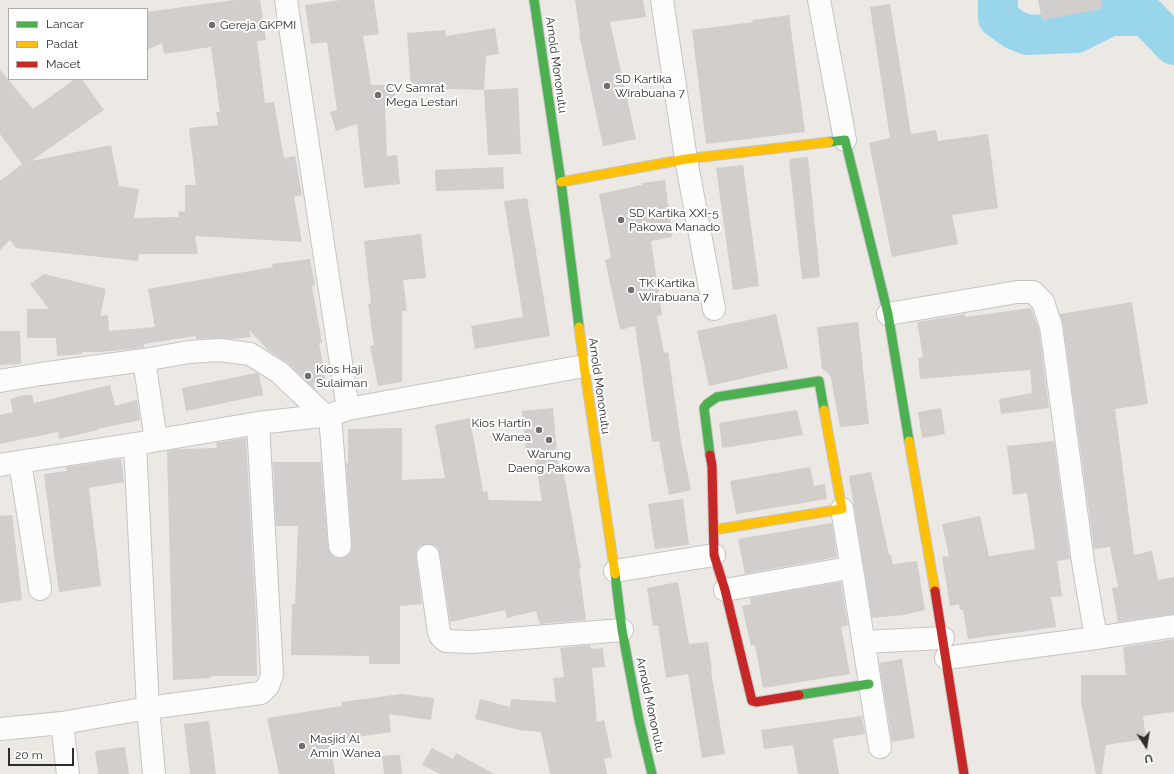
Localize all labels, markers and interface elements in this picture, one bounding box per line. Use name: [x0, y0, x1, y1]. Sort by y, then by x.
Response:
legend: [8, 8, 148, 80]
street label: Arnold Mononutu: [542, 16, 570, 114]
text: Lancar: [46, 17, 84, 31]
place label: Gereja GKPMI: [220, 18, 296, 32]
marker: Gereja GKPMI: [207, 20, 217, 30]
text: Padat: [46, 37, 78, 51]
text: Macet: [46, 57, 81, 71]
place label: SD Kartika Wirabuana 7: [615, 72, 685, 100]
place label: CV Samrat Mega Lestari: [386, 81, 458, 109]
marker: SD Kartika Wirabuana 7: [602, 81, 612, 91]
marker: CV Samrat Mega Lestari: [373, 90, 383, 100]
place label: SD Kartika XXI-5 Pakowa Manado: [629, 206, 720, 234]
marker: SD Kartika XXI-5 Pakowa Manado: [616, 215, 626, 225]
place label: TK Kartika Wirabuana 7: [639, 276, 709, 304]
marker: TK Kartika Wirabuana 7: [626, 285, 636, 295]
street label: Arnold Mononutu: [585, 337, 613, 435]
place label: Kios Haji Sulaiman: [316, 362, 367, 390]
marker: Kios Haji Sulaiman: [303, 371, 313, 381]
place label: Kios Hartin Wanea: [471, 416, 531, 444]
marker: Kios Hartin Wanea: [534, 425, 544, 435]
marker: Warung Daeng Pakowa: [544, 435, 554, 445]
place label: Warung Daeng Pakowa: [508, 447, 590, 475]
street label: Arnold Mononutu: [633, 656, 667, 754]
north arrow: [1126, 726, 1166, 766]
place label: Masjid Al Amin Wanea: [310, 732, 381, 760]
scale bar: [10, 740, 76, 766]
marker: Masjid Al Amin Wanea: [297, 741, 307, 751]
text: 20 m: [15, 748, 43, 762]
text: U: [1143, 751, 1154, 765]

